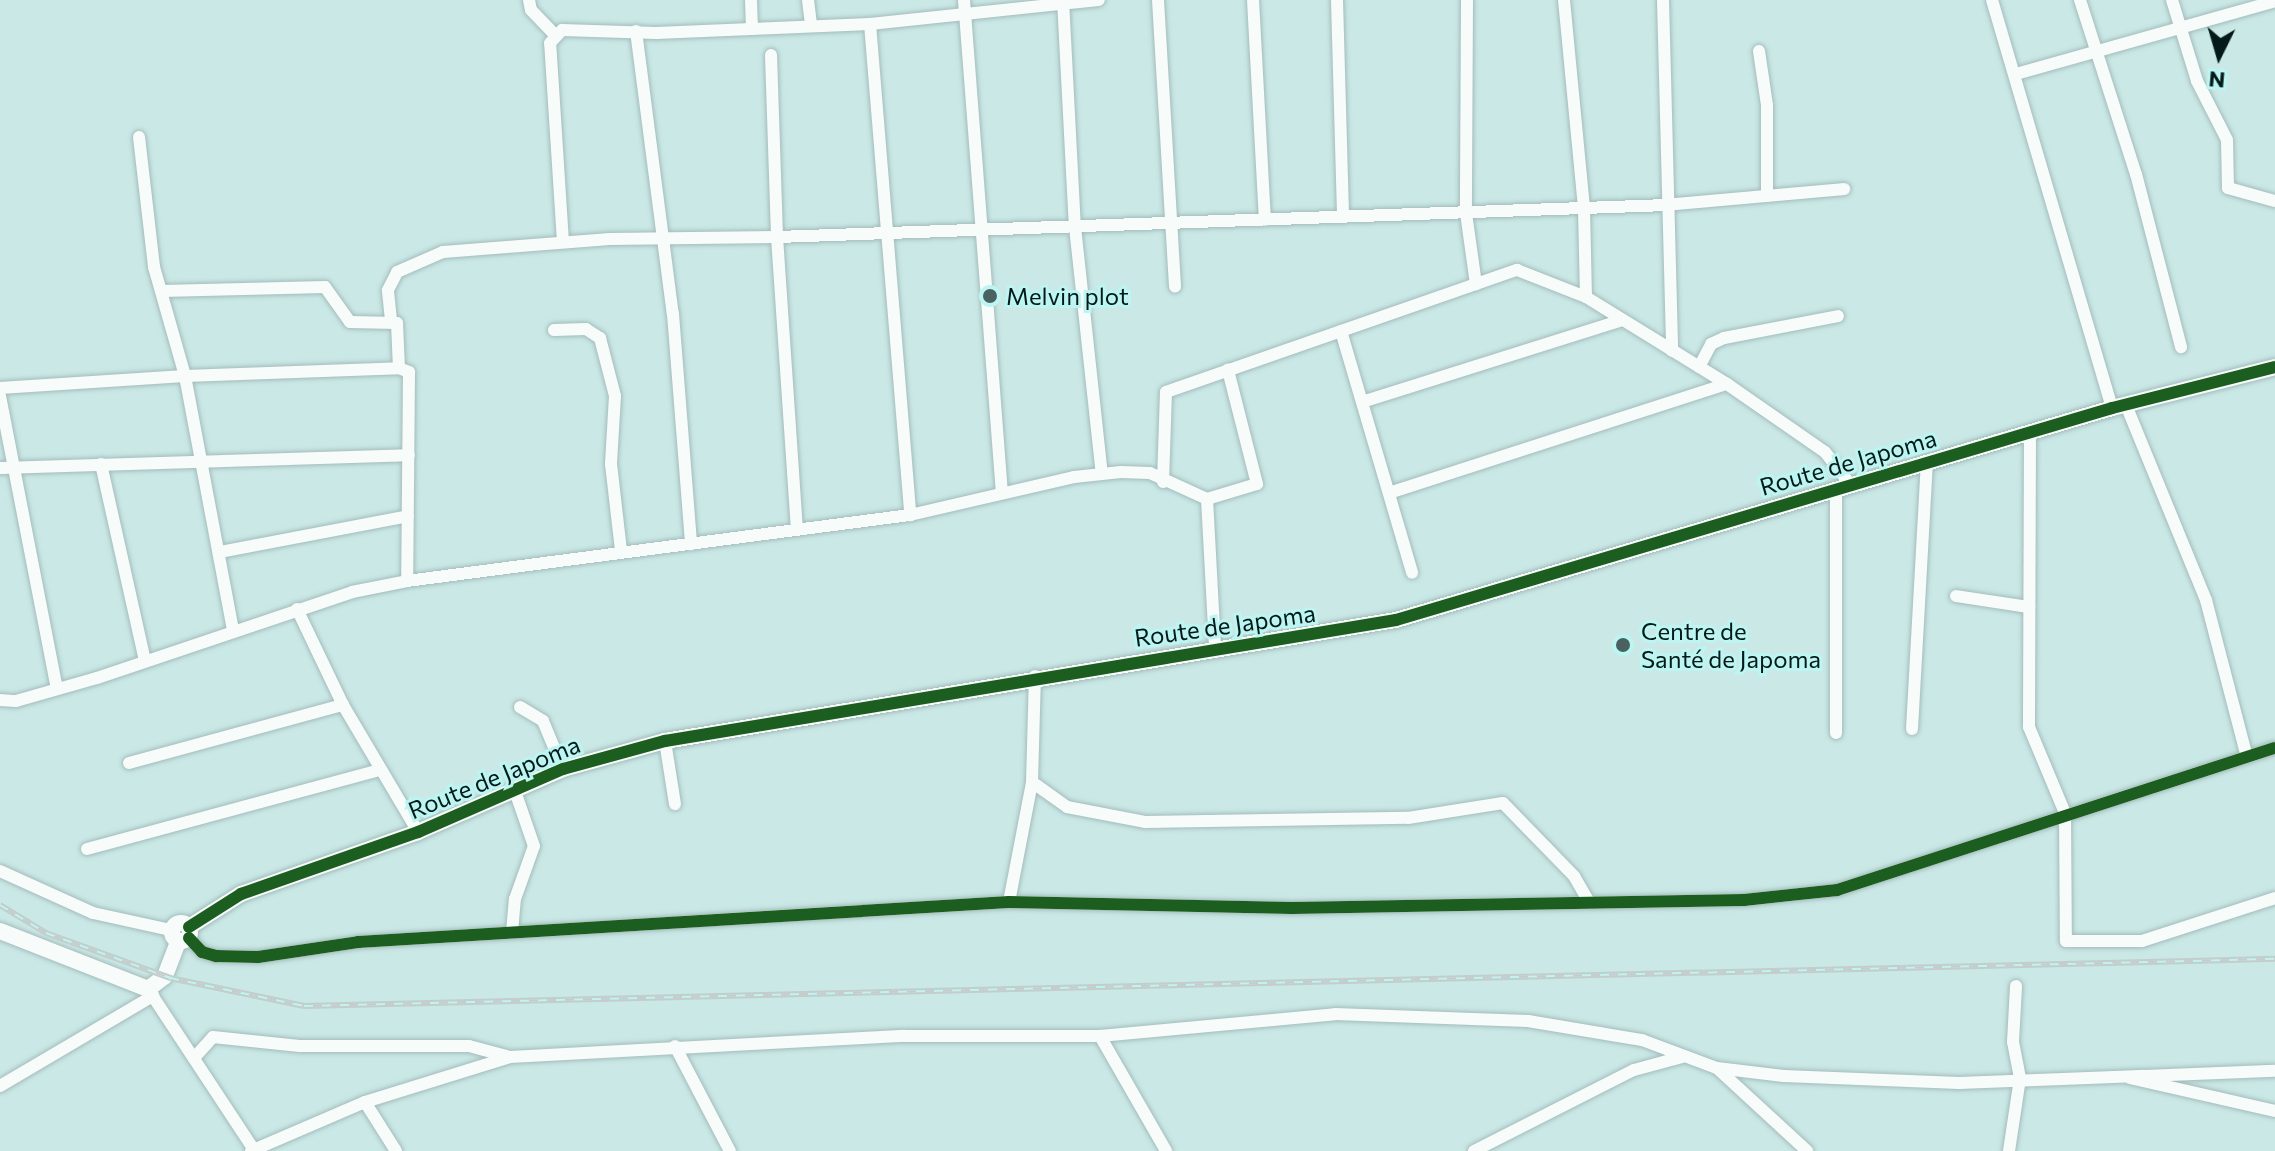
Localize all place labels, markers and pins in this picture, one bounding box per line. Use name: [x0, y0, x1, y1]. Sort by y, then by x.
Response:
place label: Melvin plot: [1006, 282, 1129, 310]
marker: Melvin plot: [981, 287, 999, 305]
place label: Centre de Santé de Japoma: [1641, 617, 1821, 673]
marker: Centre de Santé de Japoma: [1612, 634, 1634, 656]

